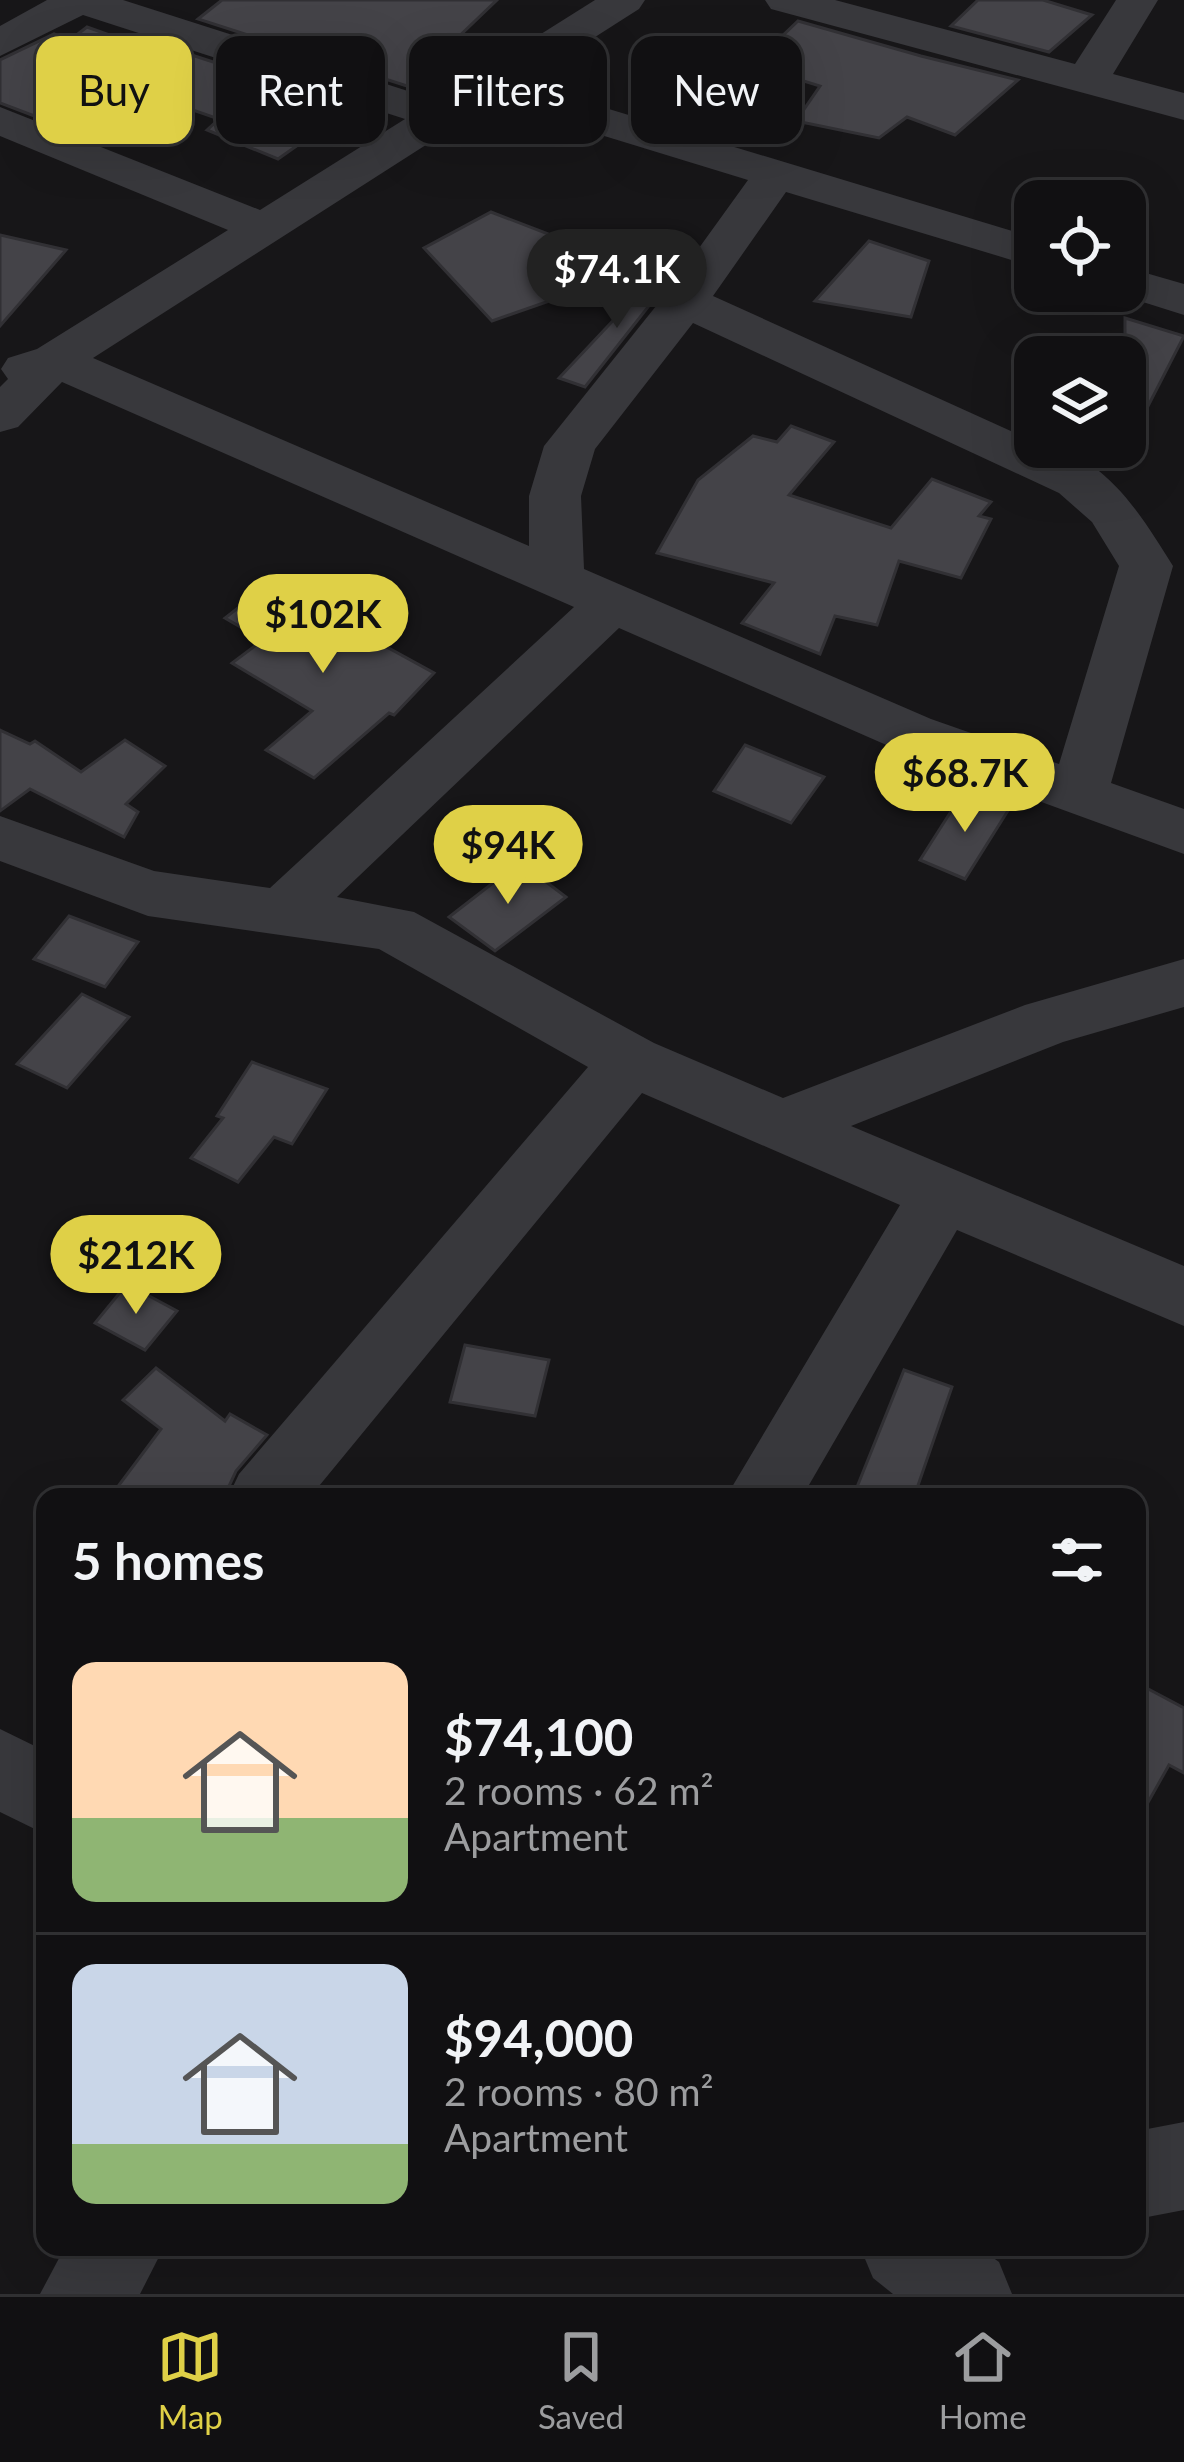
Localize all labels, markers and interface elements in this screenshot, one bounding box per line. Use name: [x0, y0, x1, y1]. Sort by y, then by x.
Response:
chip: Buy: [36, 36, 192, 144]
chip: Rent: [216, 36, 385, 144]
chip: Filters: [409, 36, 607, 144]
chip: New: [631, 36, 802, 144]
map controls: [1014, 180, 1146, 468]
button: locate: [1014, 180, 1146, 312]
pin: $74.1K: [519, 229, 715, 331]
text: $74.1K: [554, 245, 680, 291]
button: layers: [1014, 336, 1146, 468]
pin: $102K: [239, 574, 407, 676]
text: $102K: [264, 590, 382, 636]
pin: $68.7K: [867, 733, 1063, 835]
text: $68.7K: [902, 749, 1028, 795]
pin: $94K: [437, 805, 579, 907]
text: $94K: [461, 821, 555, 867]
pin: $212K: [52, 1215, 220, 1317]
text: $212K: [77, 1231, 195, 1277]
icon: filters: [1044, 1527, 1110, 1593]
text: 5 homes: [72, 1530, 264, 1591]
text: $74,100: [444, 1706, 633, 1767]
icon: home: [168, 1710, 312, 1854]
text: 2 rooms · 62 m²: [444, 1767, 714, 1813]
text: Apartment: [444, 1813, 628, 1859]
text: $94,000: [444, 2007, 633, 2068]
icon: home: [168, 2012, 312, 2156]
text: 2 rooms · 80 m²: [444, 2068, 714, 2114]
text: Apartment: [444, 2114, 628, 2160]
tab: Map: [157, 2324, 223, 2436]
tab: Saved: [538, 2324, 624, 2436]
tab: Home: [939, 2324, 1027, 2436]

